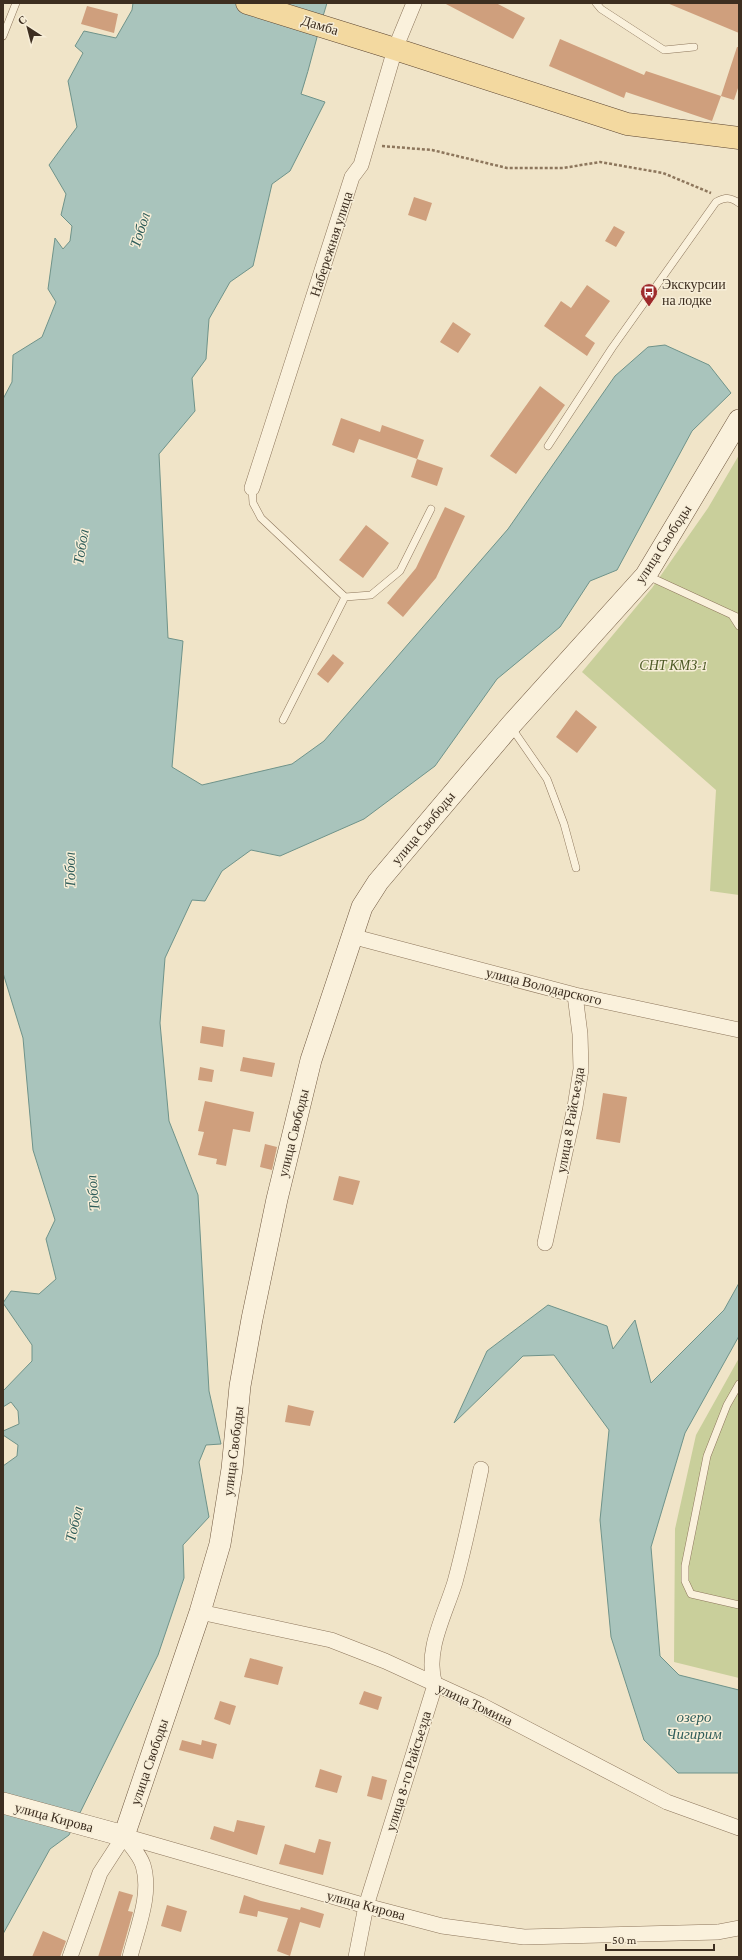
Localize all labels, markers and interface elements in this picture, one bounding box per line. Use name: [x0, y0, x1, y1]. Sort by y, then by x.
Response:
north arrow: [8, 8, 48, 48]
street label: Дамба: [300, 12, 341, 38]
text: С: [15, 13, 29, 27]
street label: Набережная улица: [306, 189, 356, 299]
water label: Тобол: [127, 210, 153, 250]
place label: Экскурсии на лодке: [662, 276, 726, 308]
bus stop icon: Экскурсии на лодке: [639, 282, 659, 307]
street label: улица Свободы: [632, 501, 695, 586]
water label: Тобол: [70, 527, 92, 566]
park label: СНТ КМЗ-1: [639, 657, 707, 673]
street label: улица Свободы: [388, 788, 459, 868]
water label: Тобол: [62, 851, 78, 888]
street label: улица Володарского: [484, 964, 604, 1008]
street label: улица 8 Райсъезда: [553, 1065, 587, 1174]
street label: улица Свободы: [274, 1087, 312, 1179]
water label: Тобол: [83, 1174, 103, 1212]
street label: улица Свободы: [220, 1405, 247, 1497]
water label: Тобол: [62, 1504, 86, 1543]
street label: улица Томина: [435, 1680, 516, 1729]
street label: улица 8-го Райсъезда: [382, 1708, 434, 1833]
water label: озеро Чигирим: [666, 1709, 722, 1742]
street label: улица Свободы: [127, 1716, 171, 1807]
street label: улица Кирова: [13, 1799, 96, 1835]
street label: улица Кирова: [325, 1887, 408, 1923]
scale bar: [606, 1926, 714, 1952]
text: 50 m: [612, 1933, 637, 1947]

